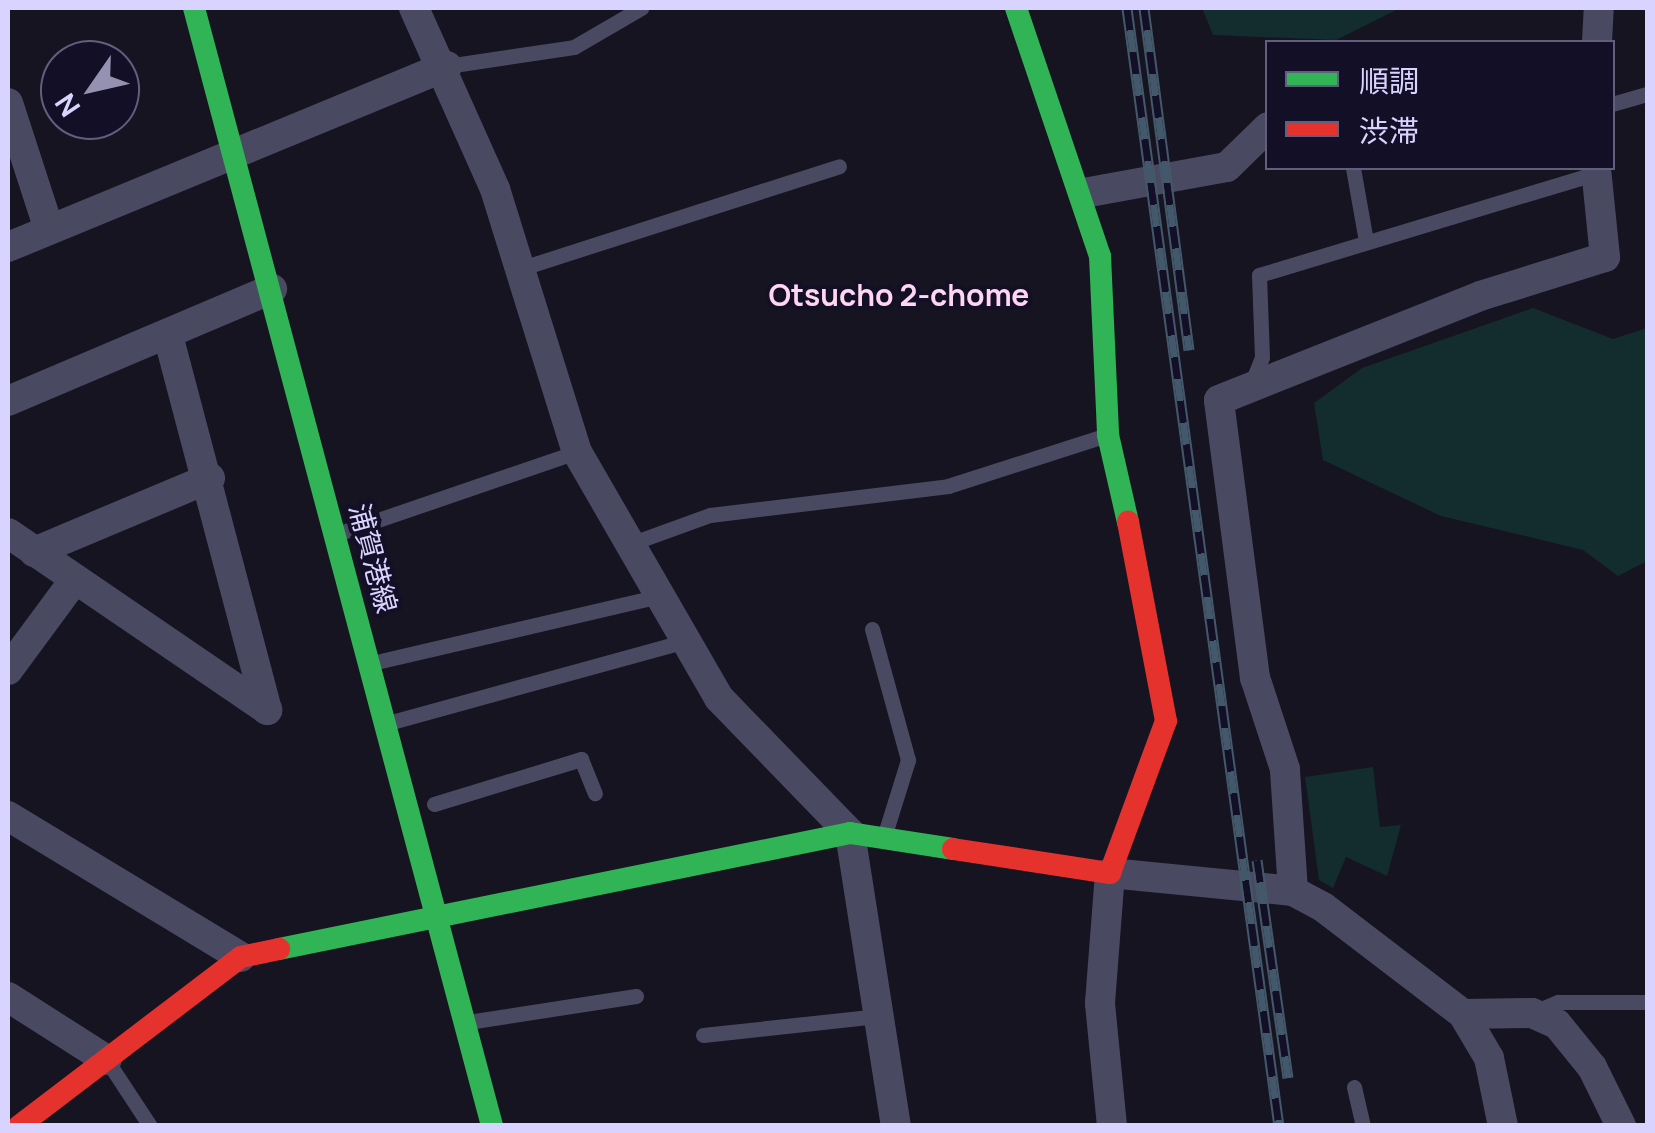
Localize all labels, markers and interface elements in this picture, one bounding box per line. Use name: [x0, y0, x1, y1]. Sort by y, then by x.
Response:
north arrow: [40, 40, 140, 140]
legend: [1265, 40, 1615, 170]
text: 順調: [1359, 60, 1419, 101]
text: N: [45, 87, 88, 125]
text: 渋滞: [1359, 110, 1419, 151]
district label: Otsucho 2-chome: [769, 277, 1029, 313]
street label: 浦賀港線: [343, 500, 405, 616]

